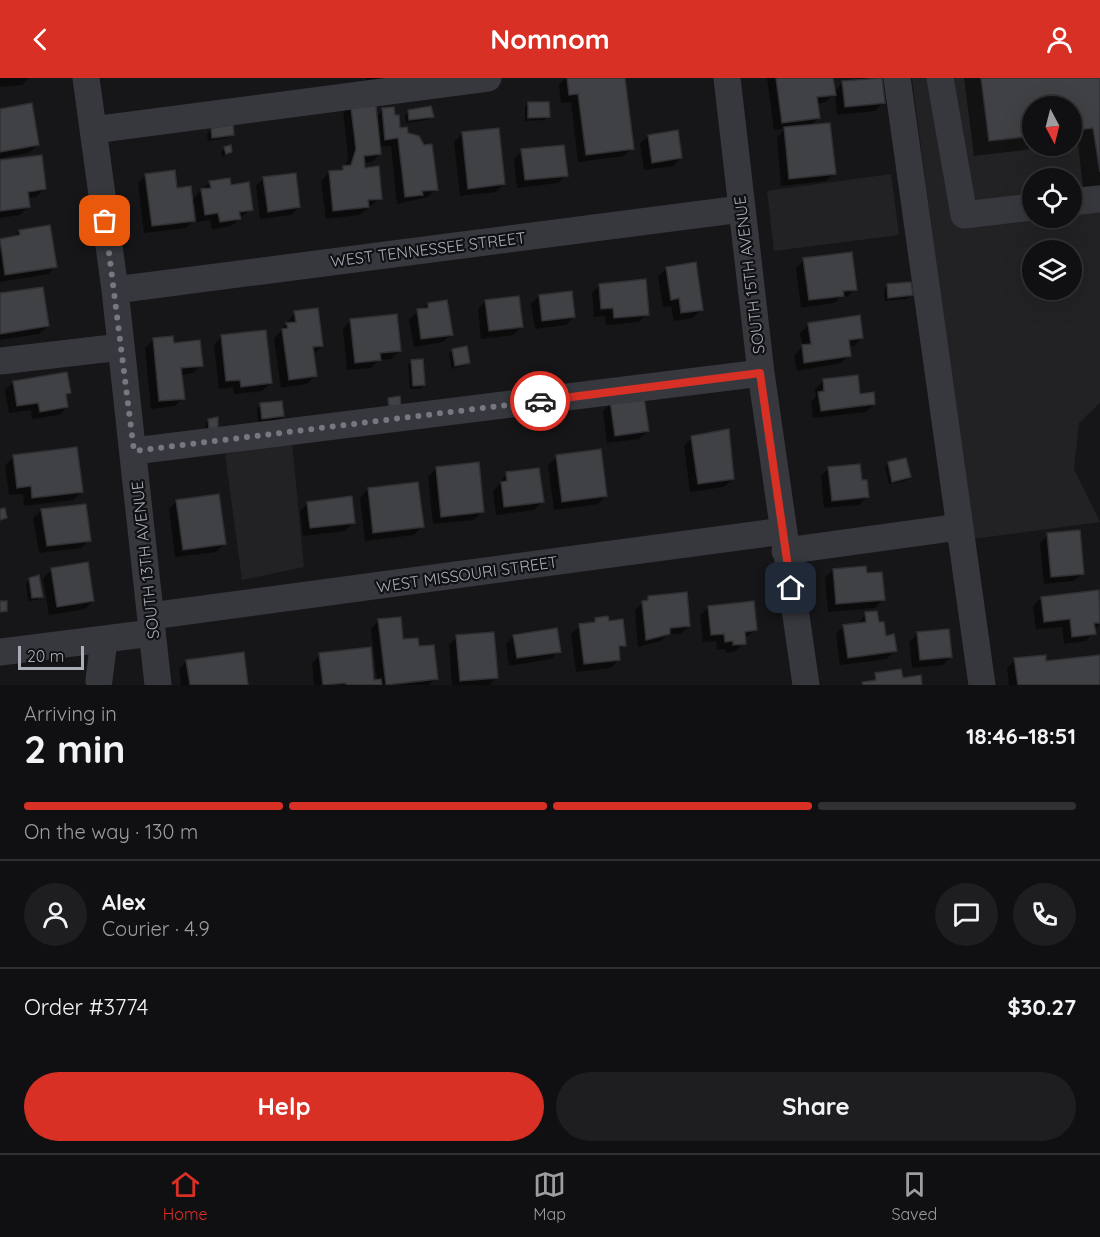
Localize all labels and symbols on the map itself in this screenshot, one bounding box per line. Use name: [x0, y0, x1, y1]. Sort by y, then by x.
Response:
north arrow: [1022, 96, 1082, 156]
pin: [79, 195, 130, 246]
street label: SOUTH 15TH AVENUE: [729, 195, 769, 355]
street label: WEST TENNESSEE STREET: [329, 227, 527, 271]
courier: [510, 371, 570, 431]
street label: SOUTH 13TH AVENUE: [127, 480, 163, 640]
street label: WEST MISSOURI STREET: [375, 551, 559, 597]
pin: [765, 562, 816, 613]
scale bar: [18, 643, 84, 670]

